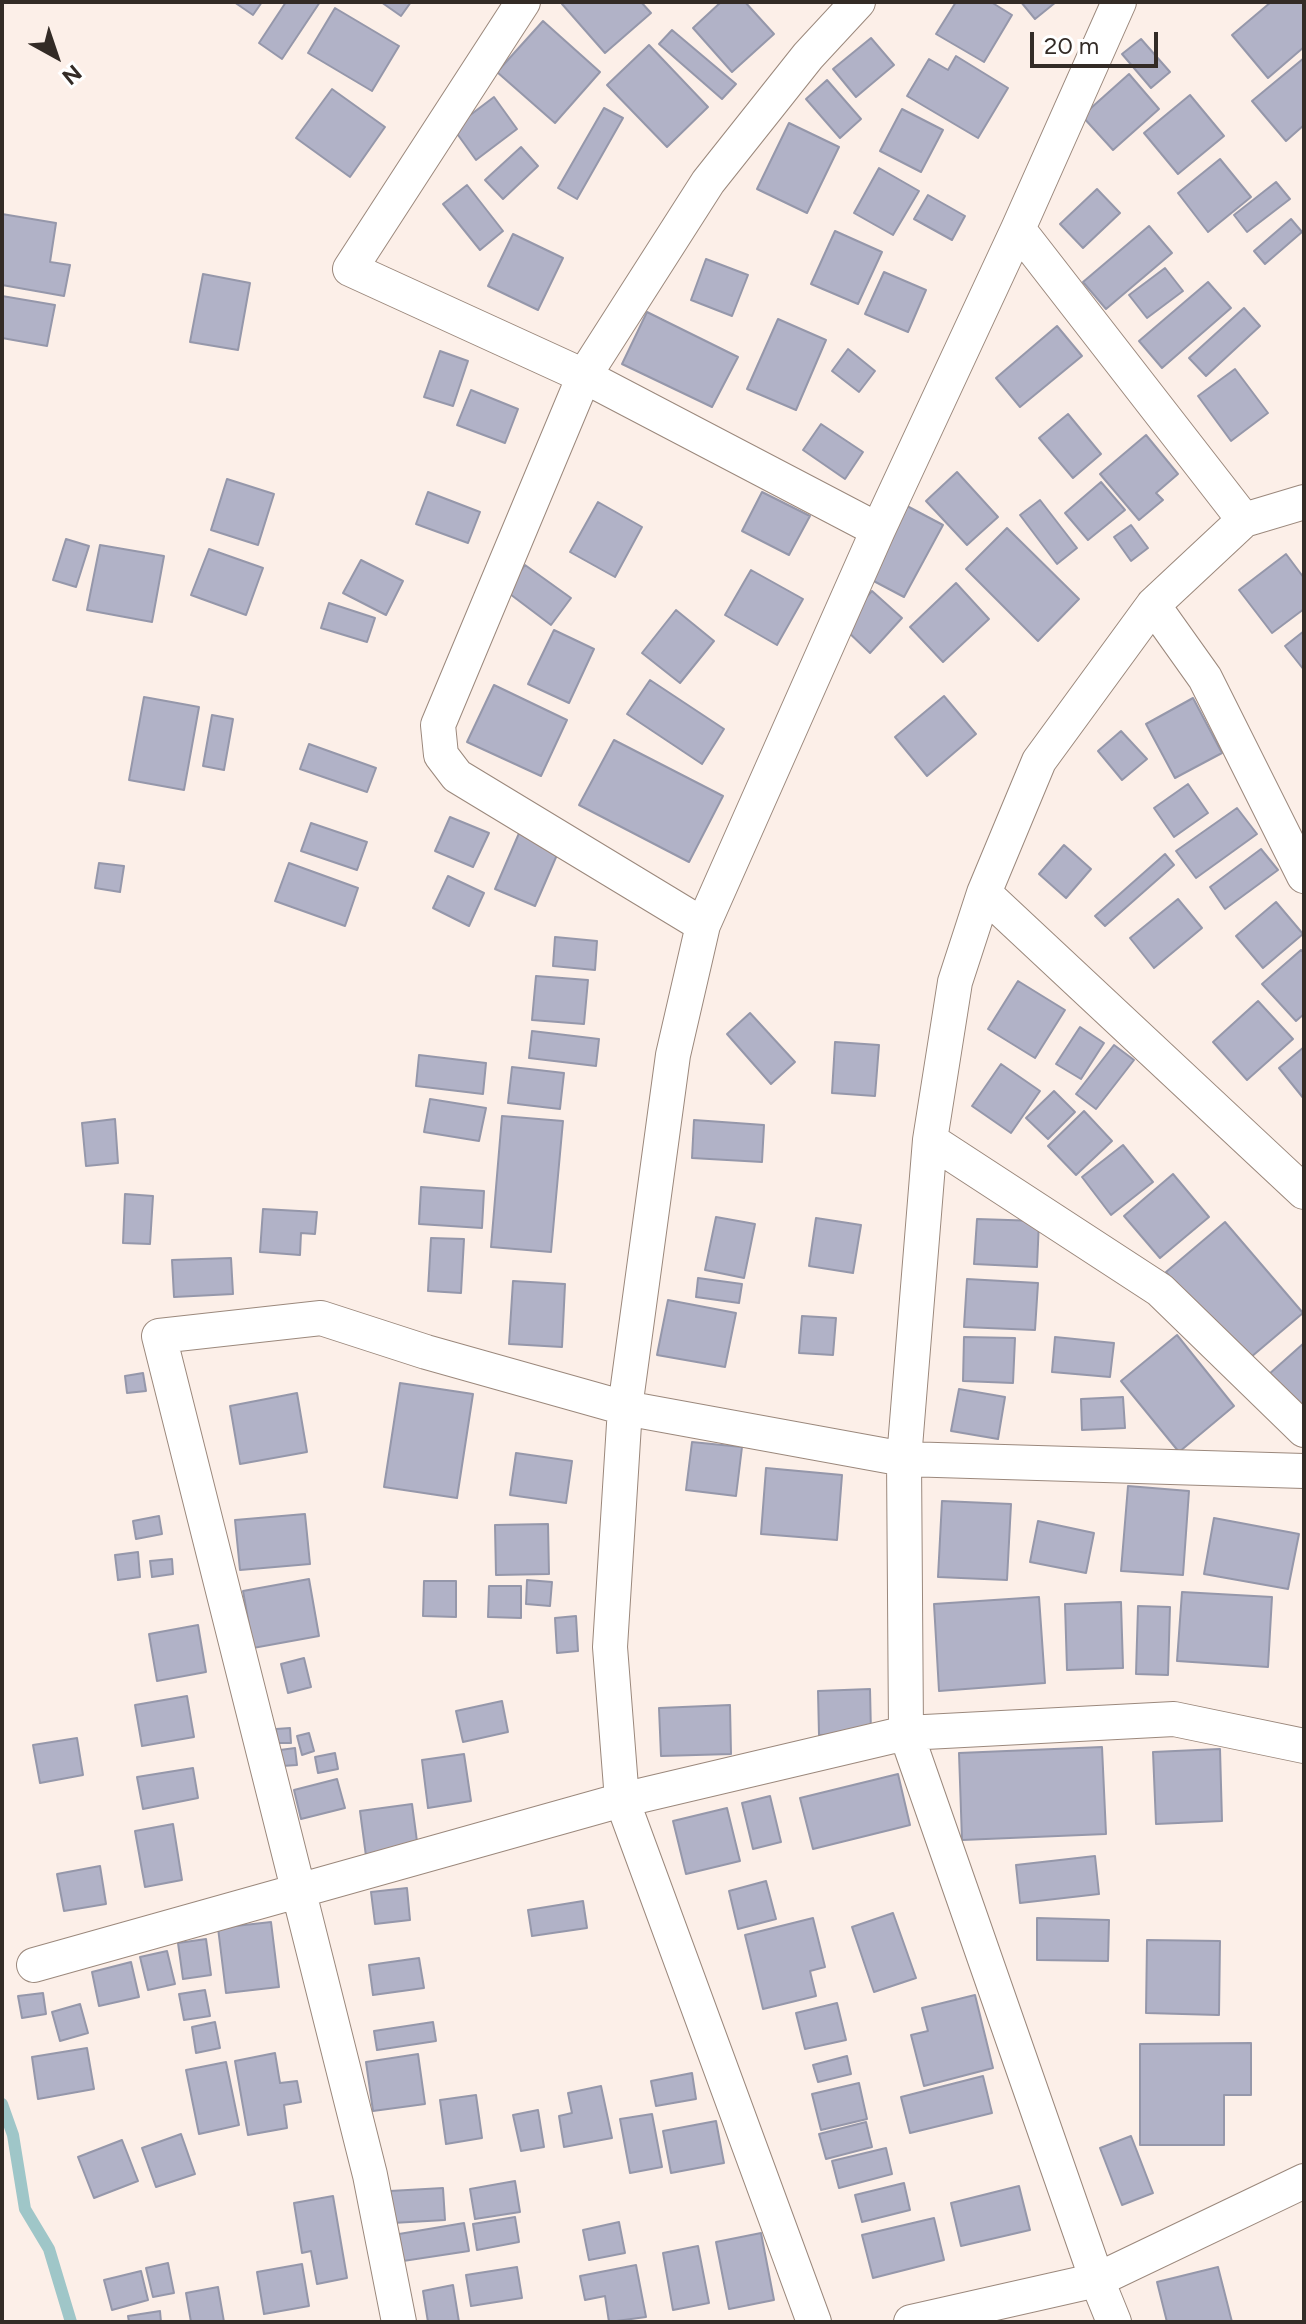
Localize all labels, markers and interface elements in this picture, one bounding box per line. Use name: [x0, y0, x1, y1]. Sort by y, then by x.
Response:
north arrow: [16, 16, 96, 96]
scale bar: [1034, 16, 1162, 66]
text: 20 m: [1044, 31, 1099, 60]
text: N: [57, 59, 87, 91]

